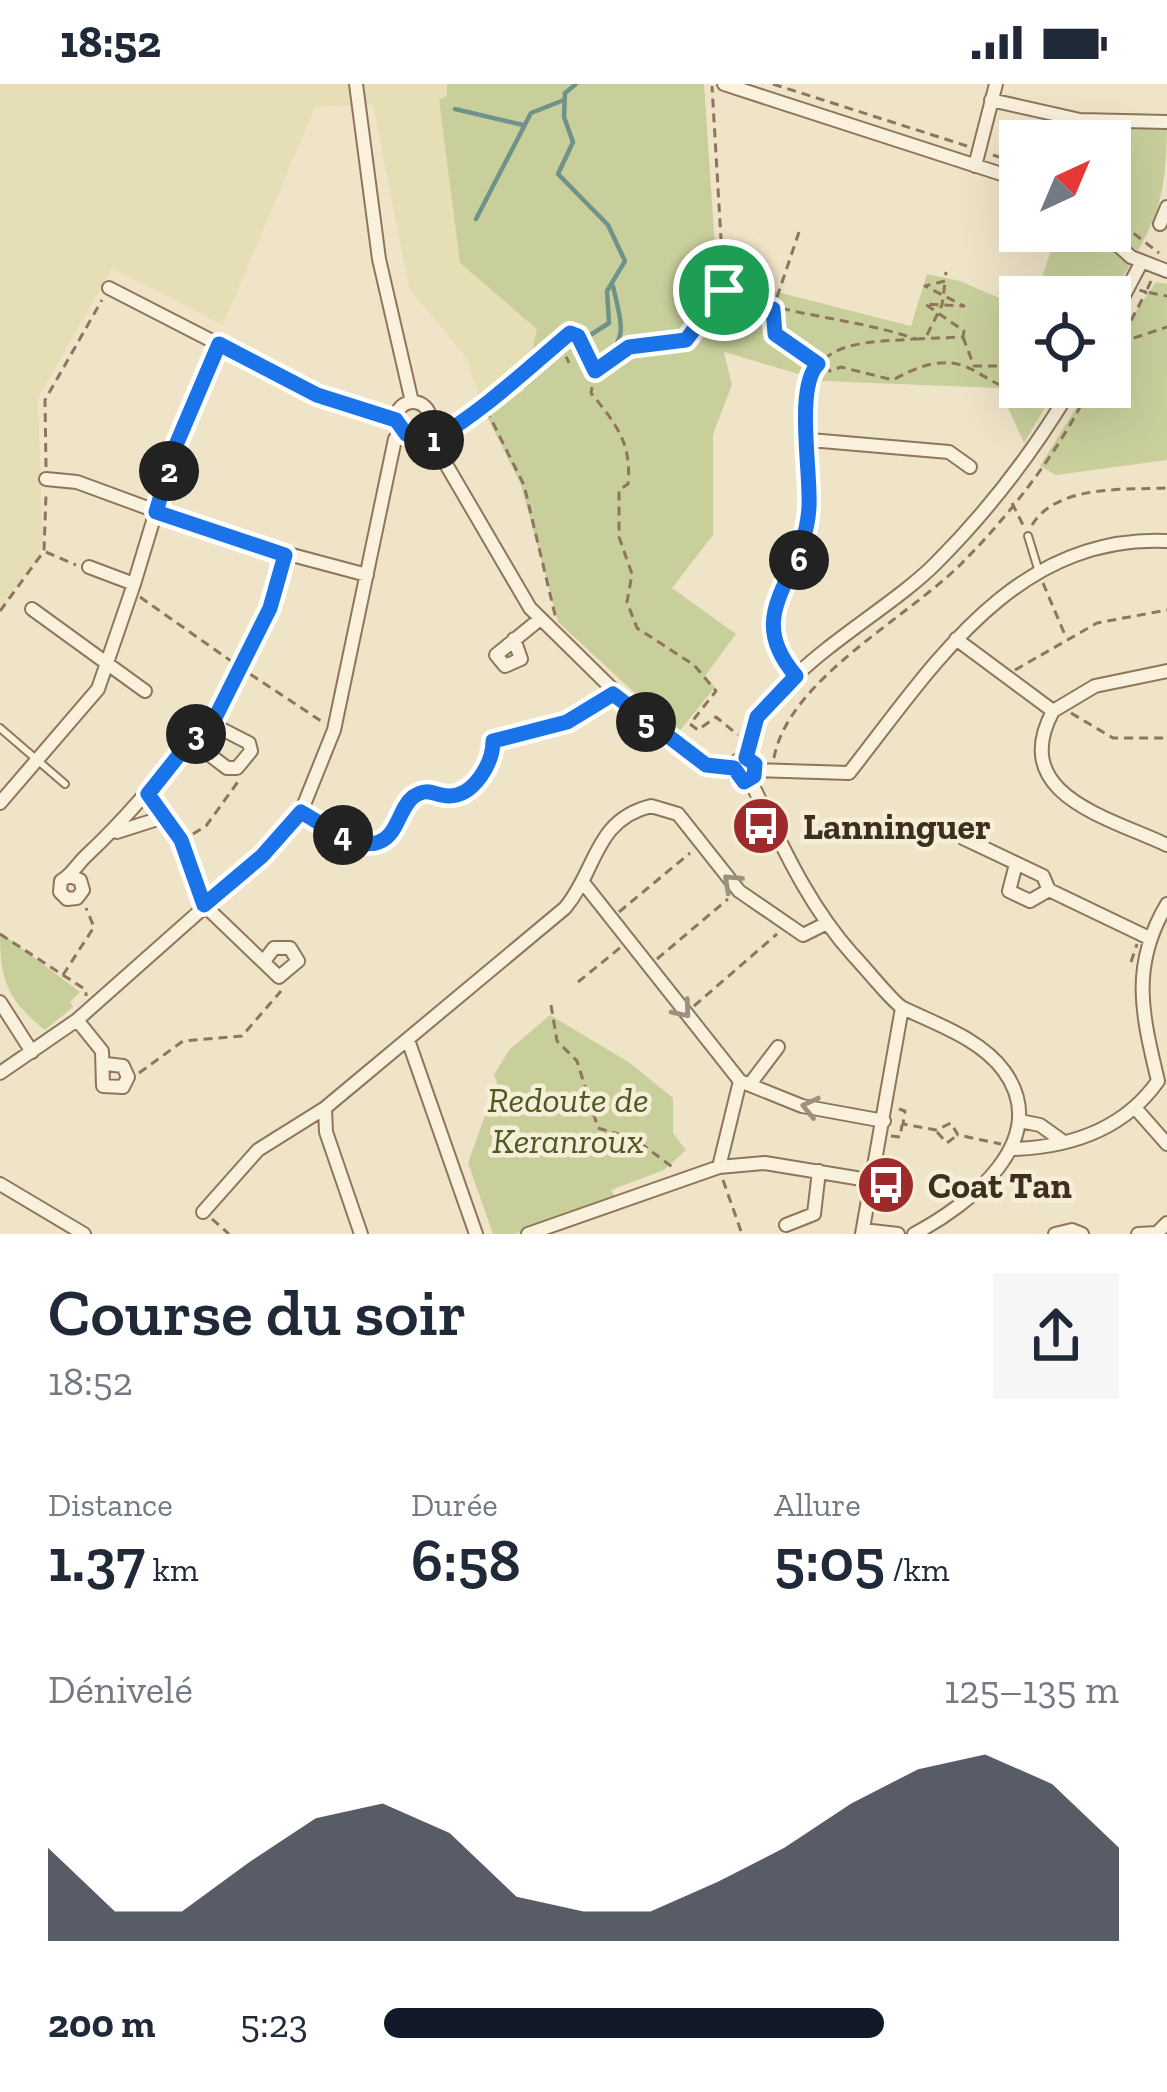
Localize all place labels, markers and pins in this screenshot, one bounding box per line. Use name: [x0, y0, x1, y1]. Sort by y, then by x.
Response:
pin: [673, 239, 775, 341]
pin: 1: [404, 410, 464, 470]
pin: 2: [139, 441, 199, 501]
pin: 6: [769, 530, 829, 590]
pin: 5: [616, 692, 676, 752]
pin: 3: [166, 704, 226, 764]
bus stop icon: Lanninguer: [730, 795, 792, 857]
pin: 4: [313, 805, 373, 865]
place label: Lanninguer: [803, 805, 991, 848]
bus stop icon: Coat Tan: [855, 1154, 917, 1216]
place label: Coat Tan: [928, 1164, 1072, 1207]

